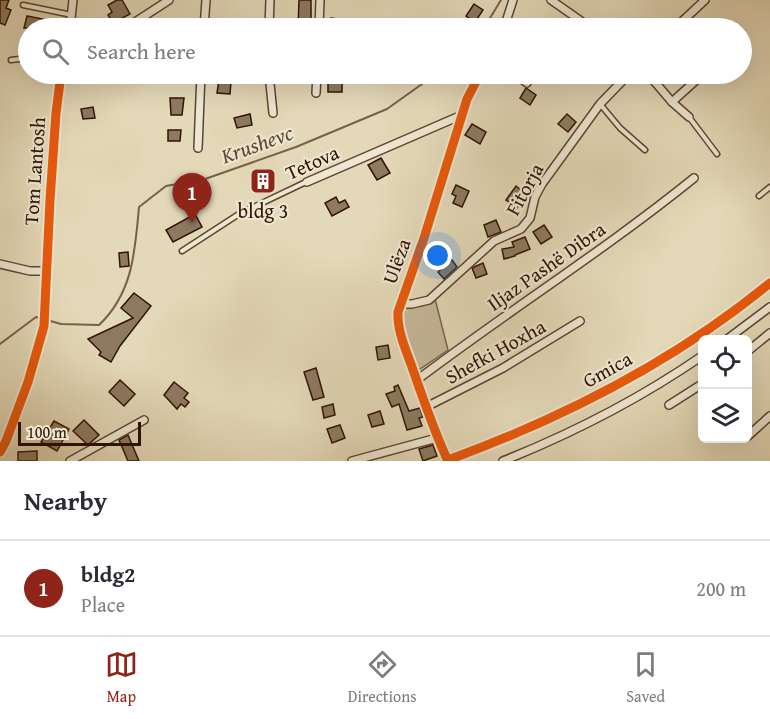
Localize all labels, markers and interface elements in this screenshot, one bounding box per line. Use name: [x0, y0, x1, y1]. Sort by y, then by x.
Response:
search box: [18, 18, 752, 84]
icon: search: [39, 35, 72, 68]
text: Search here: [87, 35, 196, 67]
street label: Tom Lantosh: [16, 116, 52, 226]
water label: Krushevc: [216, 116, 298, 172]
street label: Tetova: [281, 137, 344, 187]
street label: Fitorja: [498, 157, 550, 220]
building icon: bldg 3: [248, 166, 278, 196]
pin: 1: [172, 174, 212, 223]
place label: bldg 3: [238, 196, 288, 225]
street label: Iljaz Pashë Dibra: [481, 214, 611, 318]
street label: Ulëza: [374, 234, 418, 288]
your location: [423, 241, 452, 270]
street label: Shefki Hoxha: [439, 311, 551, 391]
map controls: [698, 335, 752, 443]
button: locate: [698, 335, 752, 389]
street label: Gmica: [577, 343, 637, 394]
button: layers: [698, 389, 752, 443]
scale bar: [18, 419, 141, 446]
text: 100 m: [27, 420, 67, 444]
text: Nearby: [24, 481, 107, 520]
text: bldg2: [81, 558, 135, 590]
text: 1: [38, 574, 49, 603]
text: 200 m: [696, 574, 746, 603]
text: Place: [81, 590, 125, 619]
tab: Map: [105, 648, 138, 708]
tab: Directions: [348, 648, 417, 708]
tab: Saved: [626, 648, 665, 708]

